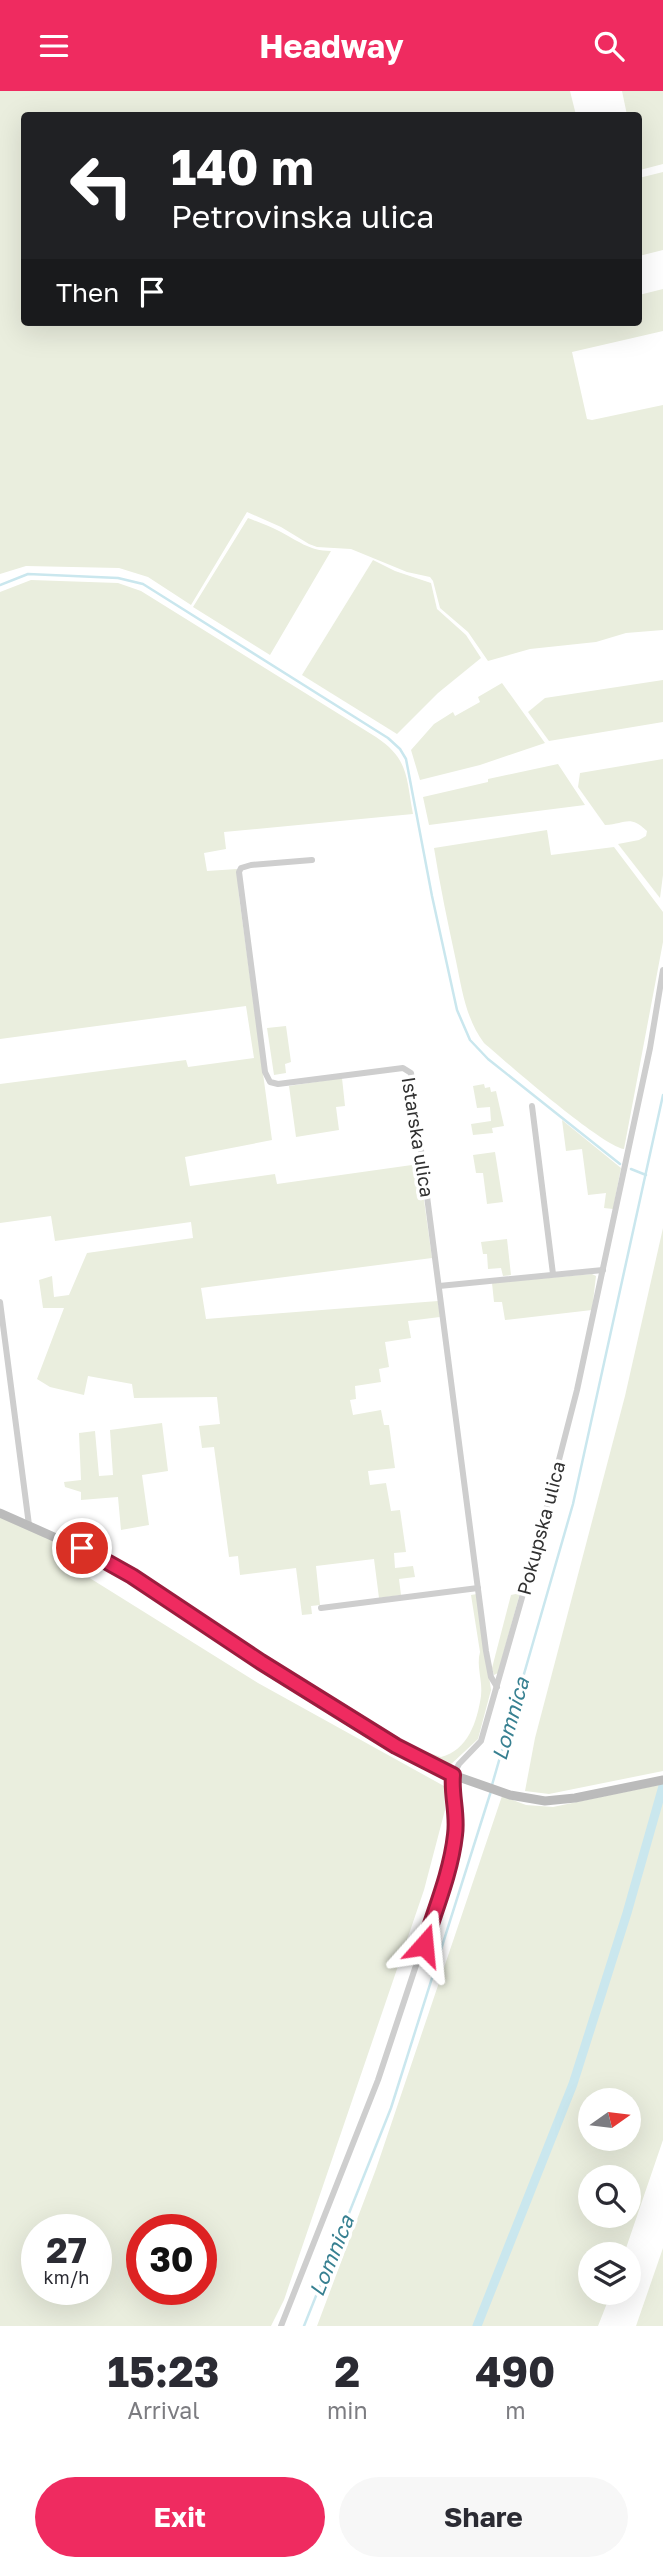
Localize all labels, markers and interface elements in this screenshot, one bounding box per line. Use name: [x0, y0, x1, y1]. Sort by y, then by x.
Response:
icon: menu: [35, 27, 73, 65]
text: Headway: [259, 27, 404, 65]
icon: search: [590, 27, 628, 65]
text: 140 m: [171, 137, 314, 196]
icon: left: [56, 140, 147, 231]
text: Petrovinska ulica: [171, 197, 434, 235]
icon: arrive: [133, 273, 171, 311]
text: Then: [56, 277, 119, 308]
street label: Istarska ulica: [398, 1075, 439, 1199]
street label: Pokupska ulica: [512, 1459, 569, 1597]
pin: [52, 1518, 112, 1578]
icon: arrive: [63, 1529, 101, 1567]
water label: Lomnica: [486, 1673, 535, 1763]
position arrow: [387, 1908, 461, 1982]
north arrow: [578, 2088, 640, 2151]
map controls: [578, 2088, 641, 2305]
button: search: [578, 2165, 641, 2228]
water label: Lomnica: [303, 2210, 359, 2300]
speed limit sign: 30: [126, 2214, 217, 2305]
text: 27: [46, 2229, 87, 2271]
button: layers: [578, 2242, 641, 2305]
text: km/h: [44, 2266, 89, 2288]
text: 15:23: [108, 2346, 219, 2396]
text: 2: [335, 2346, 360, 2396]
text: 490: [475, 2346, 555, 2396]
text: Arrival: [127, 2396, 200, 2424]
text: min: [327, 2396, 368, 2424]
text: m: [505, 2396, 526, 2424]
button: Exit: [35, 2477, 325, 2557]
button: Share: [339, 2477, 628, 2557]

